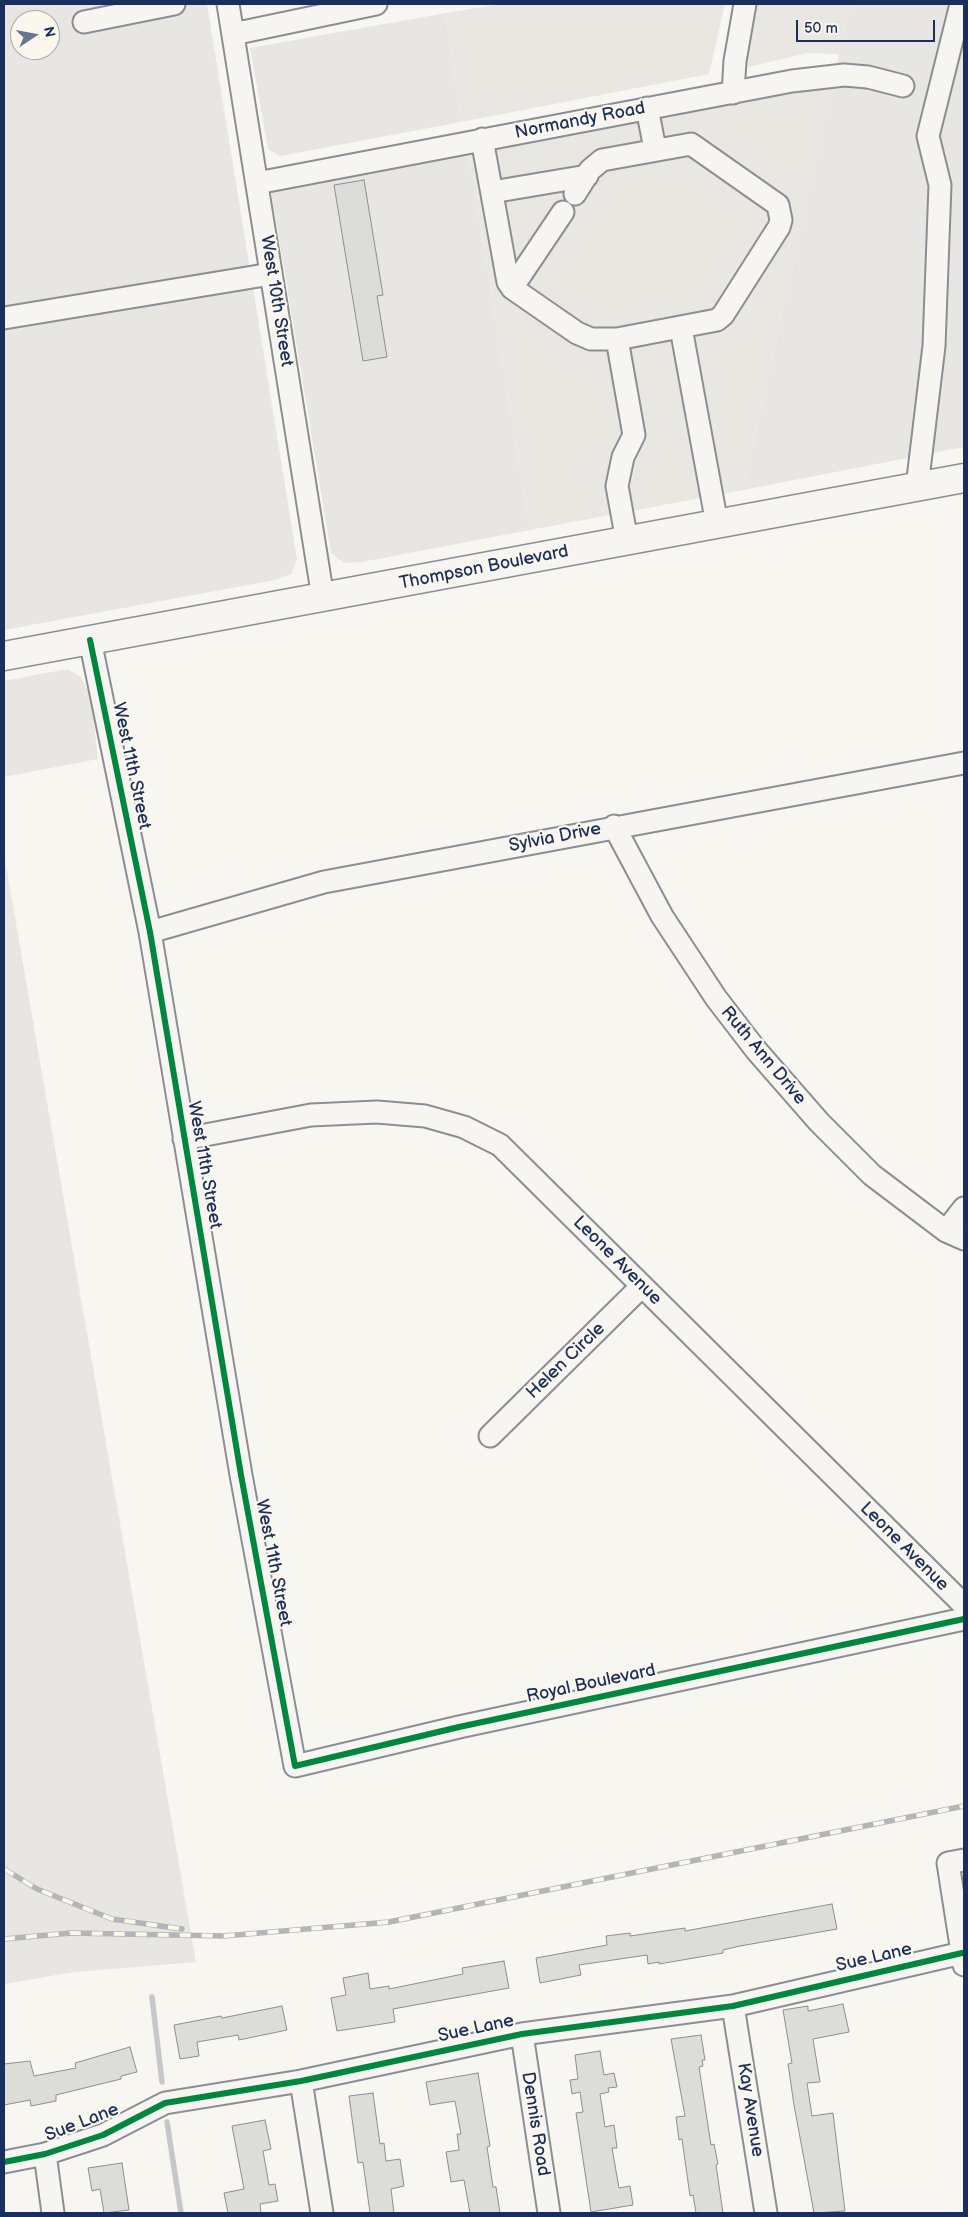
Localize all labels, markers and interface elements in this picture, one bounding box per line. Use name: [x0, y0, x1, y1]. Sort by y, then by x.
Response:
north arrow: [10, 10, 60, 60]
scale bar: [798, 10, 937, 42]
text: 50 m: [804, 19, 838, 38]
text: N: [40, 25, 59, 39]
street label: Normandy Road: [513, 98, 647, 144]
street label: West 10th Street: [255, 234, 297, 368]
street label: Thompson Boulevard: [398, 541, 570, 595]
street label: West 11th Street: [107, 701, 155, 831]
street label: Sylvia Drive: [507, 819, 603, 857]
street label: Ruth Ann Drive: [716, 1002, 810, 1110]
street label: West 11th Street: [182, 1100, 226, 1230]
street label: Leone Avenue: [568, 1212, 666, 1310]
street label: Helen Circle: [522, 1318, 610, 1404]
street label: West 11th Street: [250, 1498, 296, 1628]
street label: Leone Avenue: [855, 1498, 953, 1596]
street label: Royal Boulevard: [524, 1660, 658, 1708]
street label: Sue Lane: [834, 1939, 914, 1977]
street label: Sue Lane: [436, 2010, 516, 2048]
street label: Kay Avenue: [732, 2061, 768, 2159]
street label: Dennis Road: [516, 2070, 554, 2178]
street label: Sue Lane: [42, 2099, 122, 2147]

